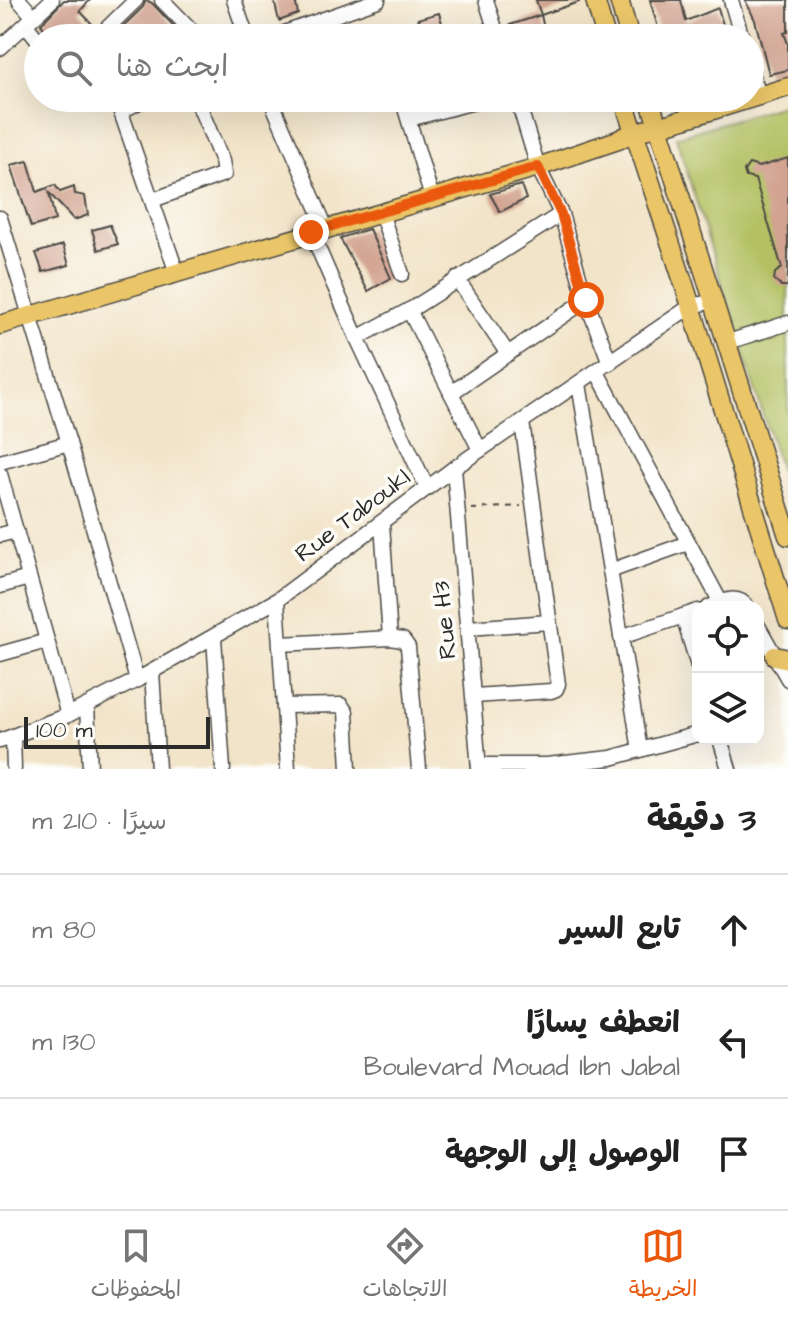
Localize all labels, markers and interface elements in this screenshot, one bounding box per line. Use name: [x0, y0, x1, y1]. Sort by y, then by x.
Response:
search box: [24, 24, 764, 112]
icon: search: [52, 46, 96, 90]
text: ابحث هنا: [116, 46, 228, 88]
route end: [293, 214, 329, 250]
route start: [568, 282, 604, 318]
street label: Rue Taboukl: [288, 461, 418, 571]
street label: Rue H3: [425, 579, 465, 661]
map controls: [692, 601, 764, 745]
button: locate: [692, 601, 764, 673]
button: layers: [692, 673, 764, 745]
scale bar: [24, 713, 210, 749]
text: 100 m: [36, 715, 93, 746]
text: 3 دقيقة: [647, 796, 756, 844]
text: سيرًا · 210 m: [32, 803, 167, 839]
text: تابع السير: [561, 908, 680, 950]
icon: ahead: [712, 908, 756, 952]
text: 80 m: [32, 912, 96, 948]
text: انعطف يسارًا: [526, 1002, 680, 1044]
icon: left: [712, 1020, 756, 1064]
text: 130 m: [32, 1024, 96, 1060]
text: Boulevard Mouad Ibn Jabal: [364, 1049, 680, 1085]
text: الوصول إلى الوجهة: [445, 1132, 680, 1174]
icon: arrive: [712, 1132, 756, 1176]
tab: المحفوظات: [91, 1224, 181, 1308]
tab: الاتجاهات: [363, 1224, 447, 1308]
tab: الخريطة: [629, 1224, 697, 1308]

